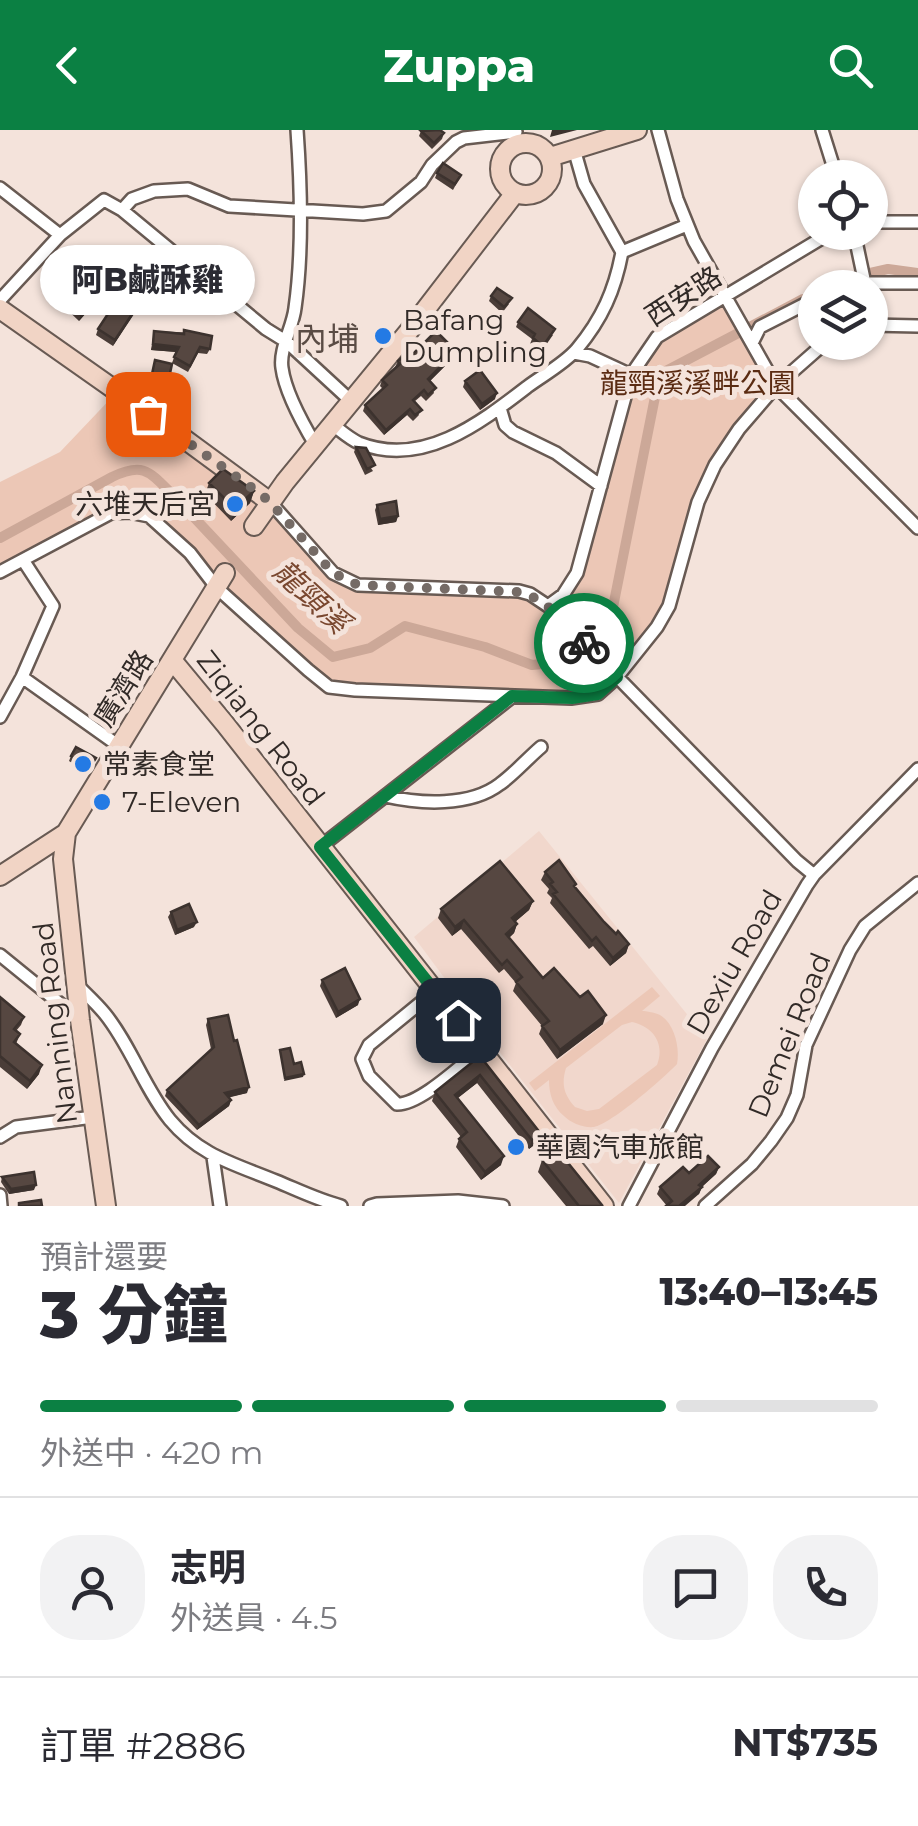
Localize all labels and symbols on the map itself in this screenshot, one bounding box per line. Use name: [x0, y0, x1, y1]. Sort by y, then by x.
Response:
callout: 阿B鹹酥雞: [41, 244, 256, 314]
street label: 西安路: [639, 259, 727, 333]
place label: Bafang Dumpling: [403, 303, 547, 369]
district label: 內埔: [295, 319, 359, 358]
marker: Bafang Dumpling: [372, 325, 394, 347]
park label: 龍頸溪溪畔公園: [600, 366, 796, 400]
pin: [106, 372, 191, 457]
place label: 六堆天后宮: [75, 487, 215, 521]
marker: 六堆天后宮: [224, 493, 246, 515]
water label: 龍頸溪: [266, 552, 360, 644]
courier: [534, 593, 634, 693]
street label: 廣濟路: [86, 643, 160, 733]
street label: Ziqiang Road: [190, 644, 332, 812]
place label: 常素食堂: [103, 747, 215, 781]
marker: 常素食堂: [72, 753, 94, 775]
place label: 7-Eleven: [122, 785, 241, 819]
marker: 7-Eleven: [91, 791, 113, 813]
street label: Dexiu Road: [679, 884, 789, 1040]
street label: Nanning Road: [26, 920, 84, 1126]
street label: Demei Road: [741, 948, 837, 1122]
pin: [416, 978, 501, 1063]
place label: 華園汽車旅館: [536, 1130, 704, 1164]
marker: 華園汽車旅館: [505, 1136, 527, 1158]

